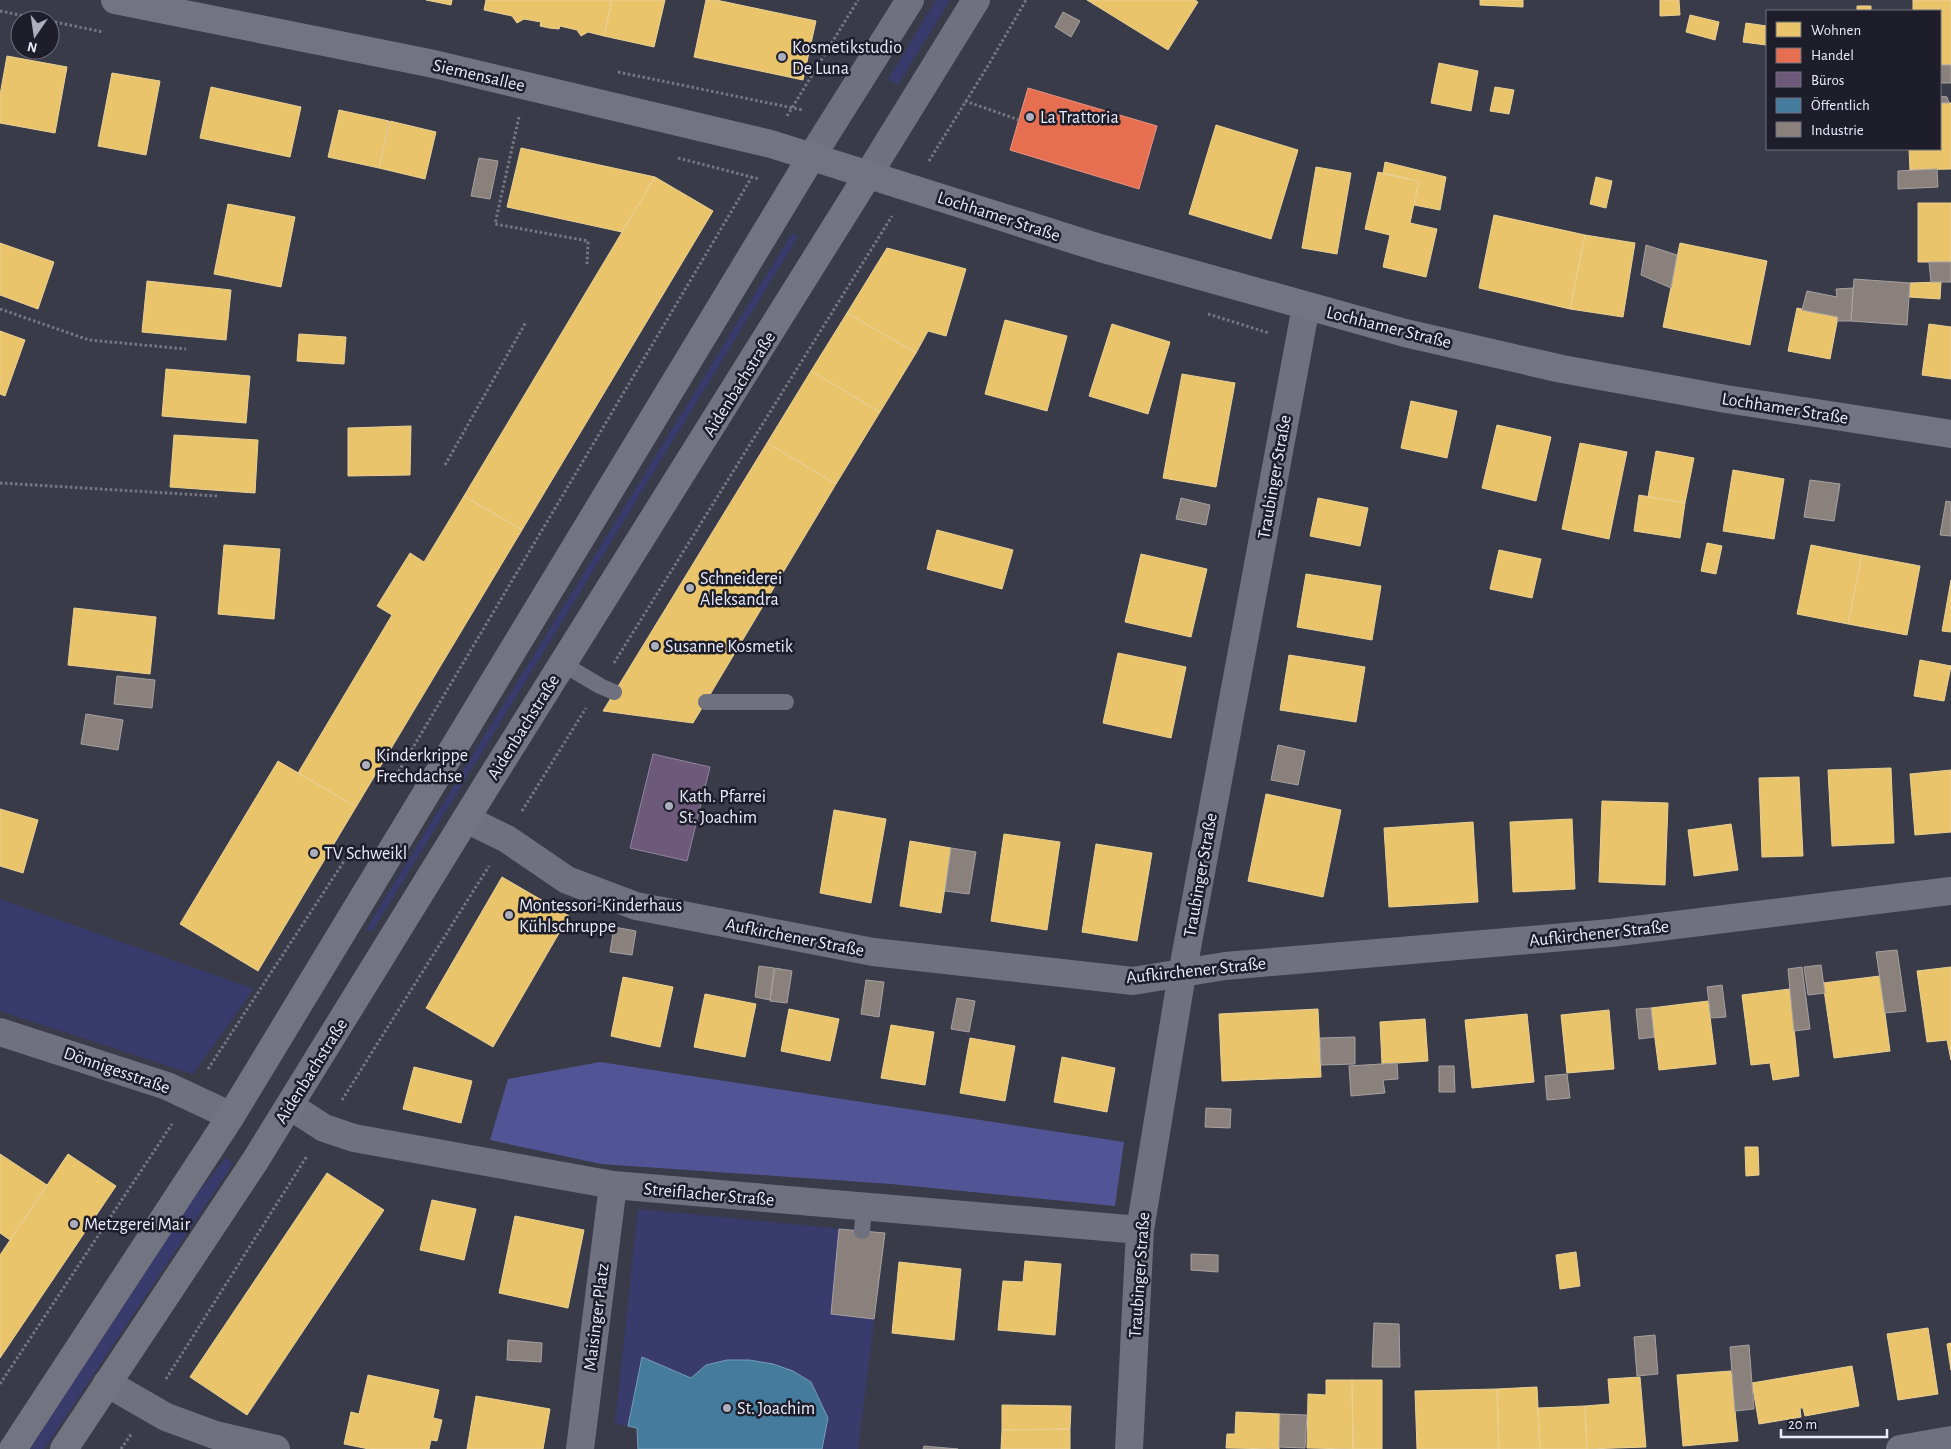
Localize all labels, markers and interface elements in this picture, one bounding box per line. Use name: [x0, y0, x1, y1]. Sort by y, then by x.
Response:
north arrow: [10, 10, 60, 60]
legend: [1766, 10, 1941, 150]
text: Wohnen: [1811, 23, 1861, 38]
text: N: [26, 39, 39, 55]
place label: Kosmetikstudio De Luna: [792, 39, 902, 78]
text: Handel: [1811, 48, 1854, 63]
marker: Kosmetikstudio De Luna: [776, 51, 788, 63]
street label: Siemensallee: [431, 57, 526, 95]
text: Büros: [1811, 73, 1844, 88]
text: Öffentlich: [1811, 96, 1870, 113]
place label: La Trattoria: [1040, 109, 1119, 127]
marker: La Trattoria: [1024, 111, 1036, 123]
text: Industrie: [1811, 123, 1864, 138]
street label: Lochhamer Straße: [935, 189, 1062, 245]
street label: Lochhamer Straße: [1325, 304, 1453, 352]
street label: Aidenbachstraße: [700, 329, 779, 440]
street label: Lochhamer Straße: [1720, 390, 1849, 428]
street label: Traubinger Straße: [1255, 414, 1295, 541]
place label: Schneiderei Aleksandra: [700, 570, 782, 609]
marker: Schneiderei Aleksandra: [684, 582, 696, 594]
place label: Susanne Kosmetik: [665, 638, 794, 656]
marker: Susanne Kosmetik: [649, 640, 661, 652]
street label: Aidenbachstraße: [484, 672, 563, 783]
place label: Kinderkrippe Frechdachse: [376, 747, 468, 786]
marker: Kinderkrippe Frechdachse: [360, 759, 372, 771]
place label: Kath. Pfarrei St. Joachim: [679, 788, 766, 827]
marker: Kath. Pfarrei St. Joachim: [663, 800, 675, 812]
street label: Traubinger Straße: [1181, 812, 1221, 939]
place label: TV Schweikl: [324, 845, 407, 863]
marker: TV Schweikl: [308, 847, 320, 859]
place label: Montessori-Kinderhaus Kühlschruppe: [519, 897, 682, 936]
marker: Montessori-Kinderhaus Kühlschruppe: [503, 909, 515, 921]
street label: Aufkirchener Straße: [724, 916, 866, 960]
street label: Aufkirchener Straße: [1528, 918, 1670, 950]
street label: Aufkirchener Straße: [1125, 955, 1267, 987]
street label: Aidenbachstraße: [272, 1016, 351, 1127]
street label: Dönnigesstraße: [61, 1044, 172, 1098]
street label: Streiflacher Straße: [643, 1180, 775, 1210]
street label: Traubinger Straße: [1127, 1212, 1153, 1339]
place label: Metzgerei Mair: [84, 1216, 190, 1234]
marker: Metzgerei Mair: [68, 1218, 80, 1230]
street label: Maisinger Platz: [581, 1262, 613, 1372]
place label: St. Joachim: [737, 1400, 815, 1418]
marker: St. Joachim: [721, 1402, 733, 1414]
scale bar: [1781, 1406, 1887, 1438]
text: 20 m: [1788, 1417, 1817, 1432]

